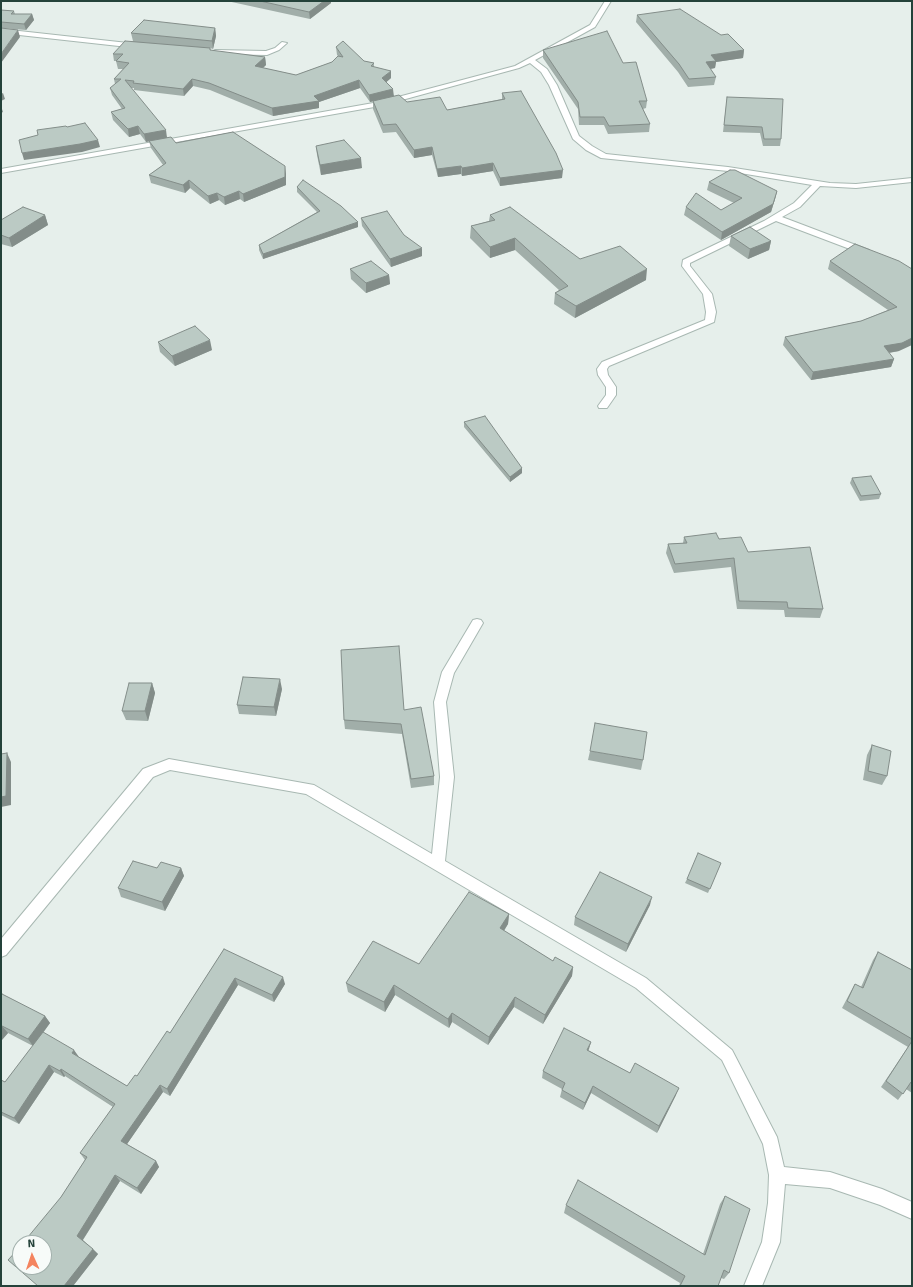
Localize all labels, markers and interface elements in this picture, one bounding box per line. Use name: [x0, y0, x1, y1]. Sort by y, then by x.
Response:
north arrow: [12, 1235, 52, 1275]
text: N: [27, 1237, 36, 1250]

